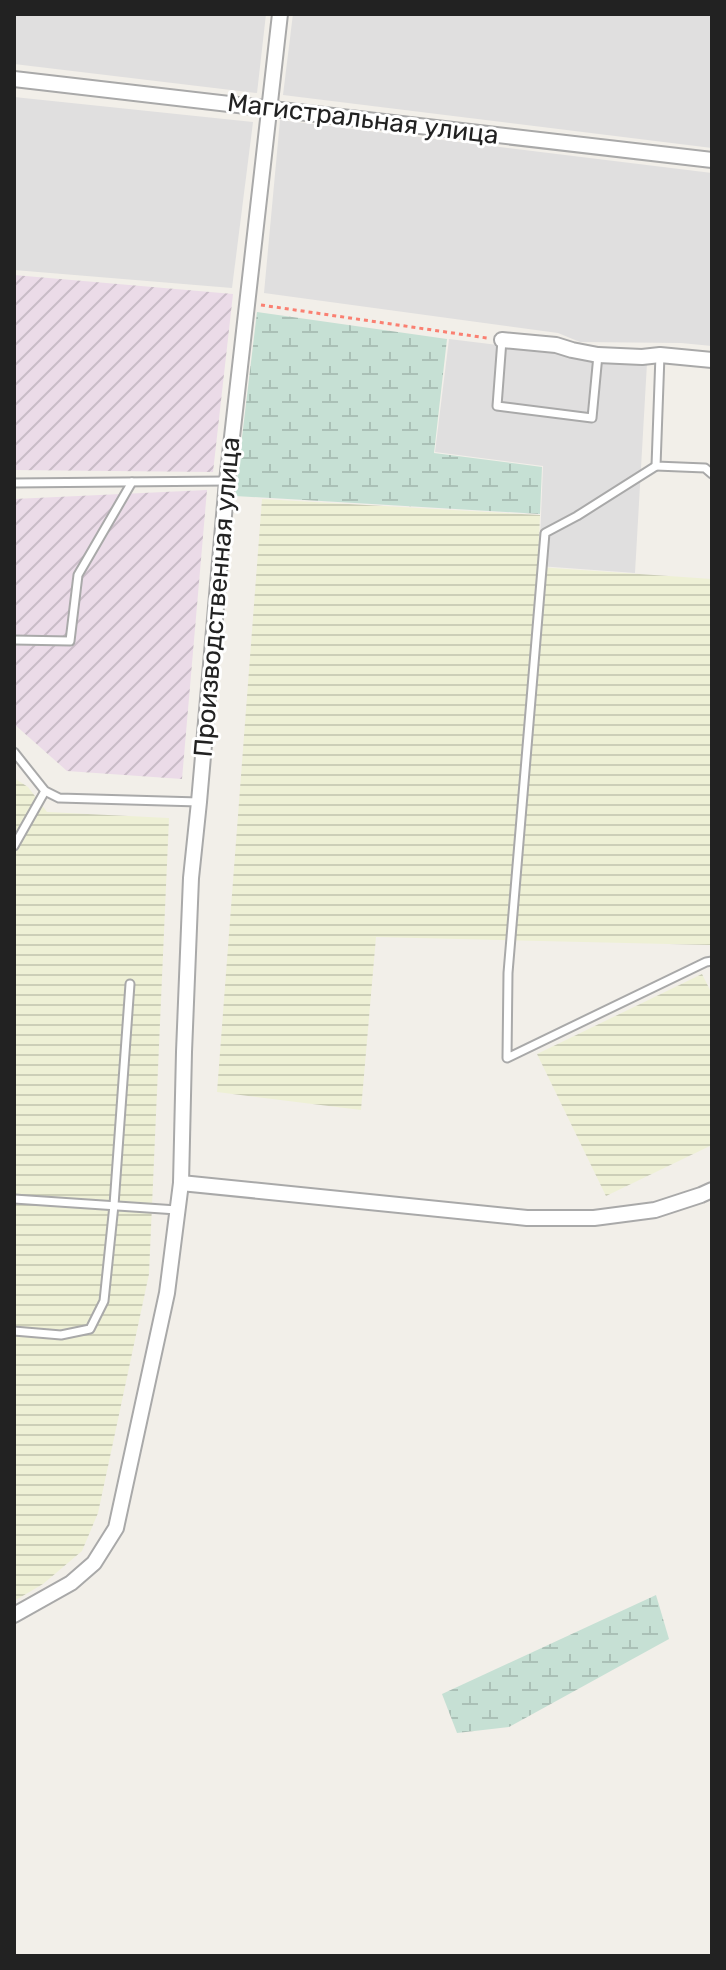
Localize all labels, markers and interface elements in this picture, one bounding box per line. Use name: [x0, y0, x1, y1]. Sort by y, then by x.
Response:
street label: Магистральная улица: [226, 87, 500, 151]
street label: Производственная улица: [188, 436, 246, 758]

